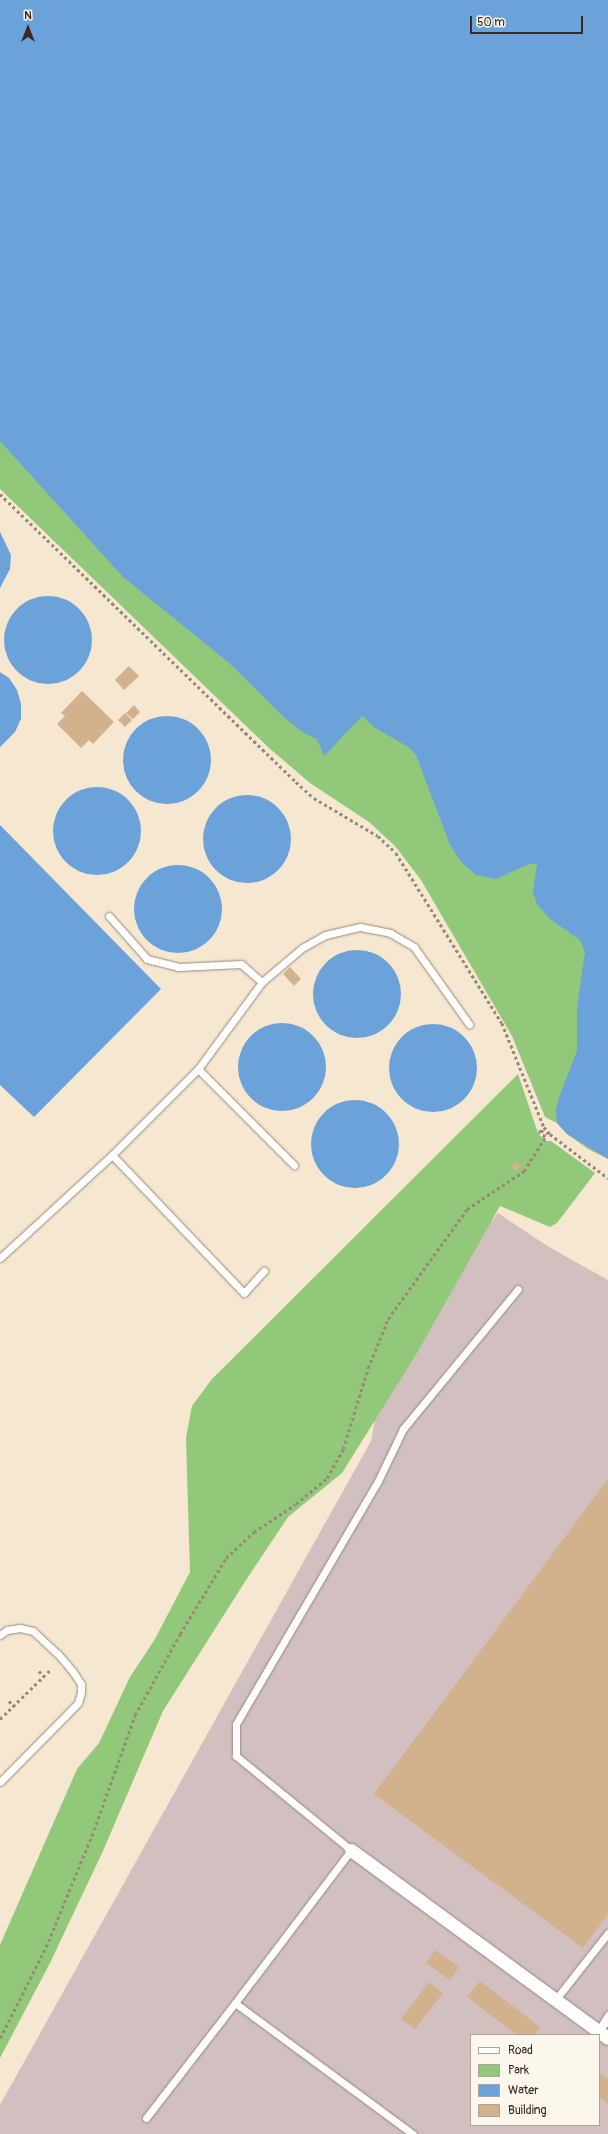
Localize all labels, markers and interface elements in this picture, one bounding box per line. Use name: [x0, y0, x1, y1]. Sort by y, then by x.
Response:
north arrow: [8, 8, 48, 48]
scale bar: [472, 8, 585, 34]
text: N: [24, 9, 32, 22]
text: 50 m: [477, 15, 505, 30]
legend: [470, 2034, 600, 2126]
text: Road: [508, 2043, 533, 2058]
text: Park: [508, 2063, 529, 2078]
text: Water: [508, 2083, 539, 2098]
text: Building: [508, 2103, 547, 2118]

